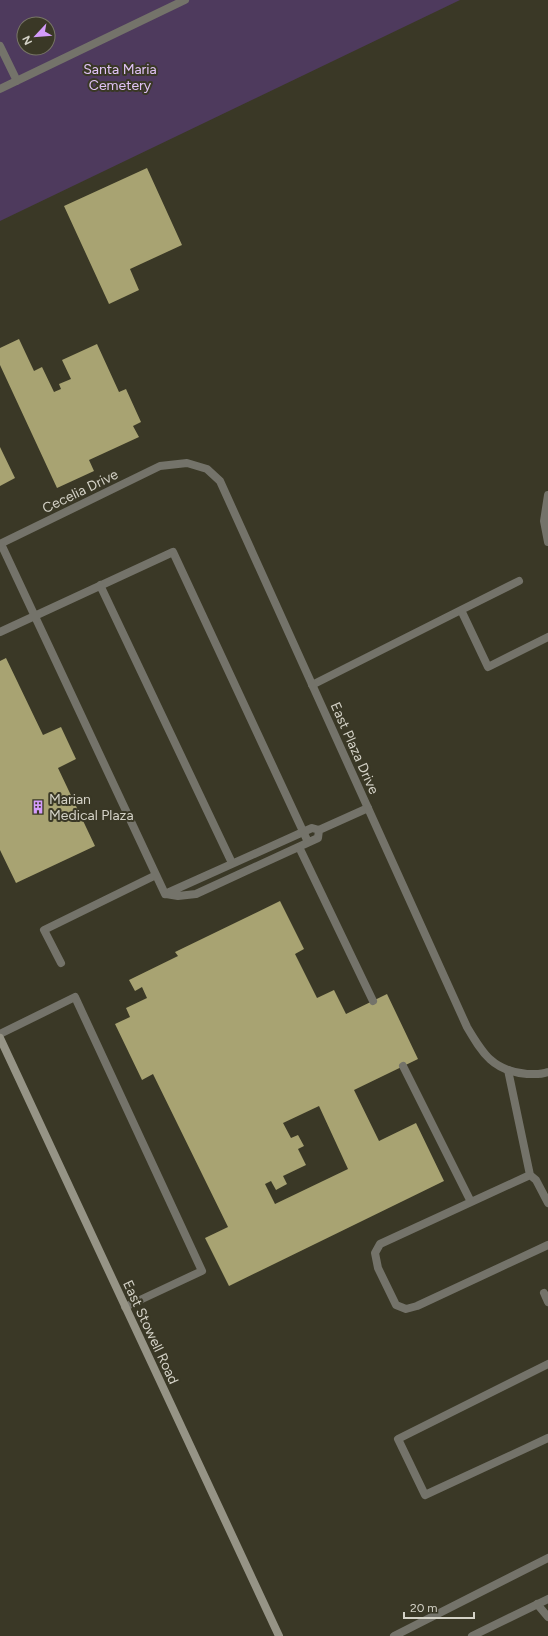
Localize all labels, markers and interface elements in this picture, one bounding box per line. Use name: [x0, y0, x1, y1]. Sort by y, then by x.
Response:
north arrow: [16, 16, 56, 56]
text: N: [20, 33, 35, 47]
park label: Santa Maria Cemetery: [83, 61, 157, 94]
street label: Cecelia Drive: [40, 466, 121, 517]
street label: East Plaza Drive: [327, 700, 383, 797]
place label: Marian Medical Plaza: [49, 791, 134, 824]
building icon: Marian Medical Plaza: [30, 799, 46, 815]
street label: East Stowell Road: [119, 1278, 182, 1387]
scale bar: [404, 1594, 474, 1620]
text: 20 m: [410, 1601, 438, 1615]

